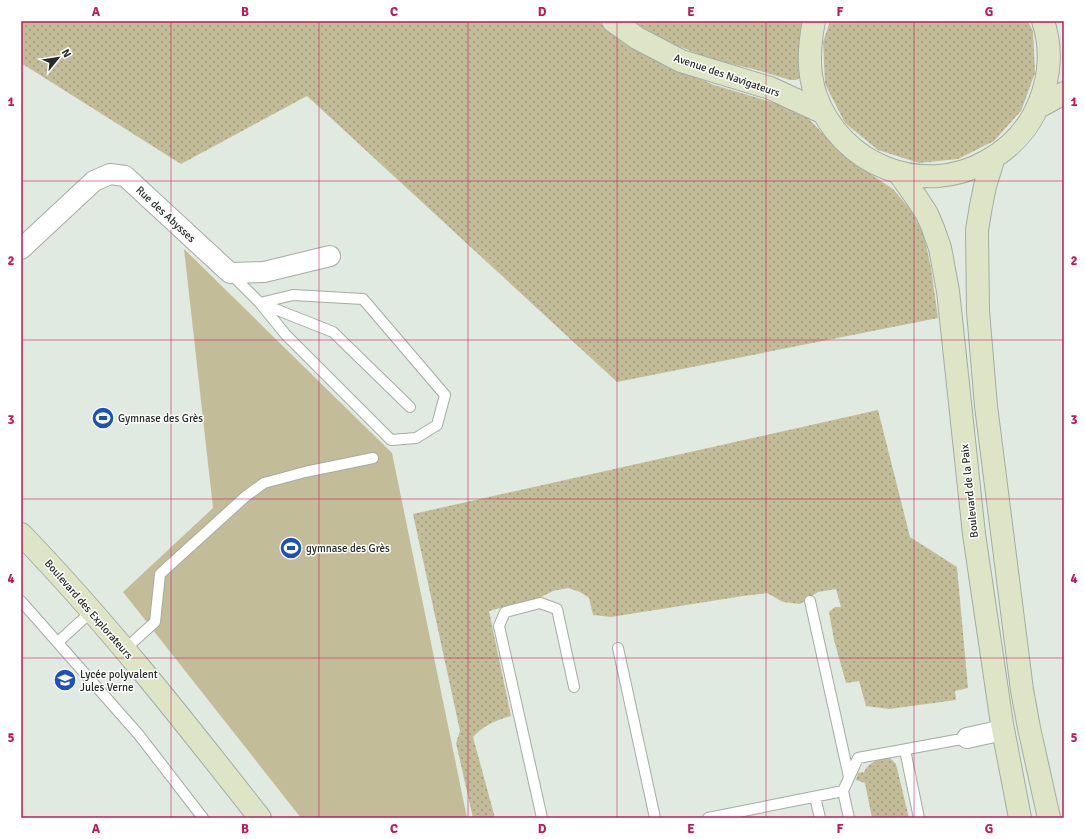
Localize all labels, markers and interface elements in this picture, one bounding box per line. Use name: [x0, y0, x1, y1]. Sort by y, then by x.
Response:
text: A: [92, 4, 101, 20]
text: B: [241, 4, 249, 20]
text: C: [390, 4, 398, 20]
text: D: [538, 4, 547, 20]
text: E: [687, 4, 695, 20]
text: F: [837, 4, 844, 20]
text: G: [985, 4, 993, 20]
north arrow: [38, 38, 78, 78]
text: N: [59, 47, 74, 60]
street label: Avenue des Navigateurs: [672, 51, 782, 100]
text: 1: [7, 94, 15, 110]
text: 1: [1070, 94, 1078, 110]
street label: Rue des Abysses: [133, 184, 198, 245]
text: 2: [7, 253, 15, 269]
text: 2: [1070, 253, 1078, 269]
sports icon: Gymnase des Grès: [90, 405, 116, 431]
text: 3: [7, 412, 15, 428]
place label: Gymnase des Grès: [118, 412, 203, 425]
text: 3: [1070, 412, 1078, 428]
street label: Boulevard de la Paix: [958, 443, 981, 538]
sports icon: gymnase des Grès: [278, 535, 304, 561]
place label: gymnase des Grès: [306, 542, 390, 555]
street label: Boulevard des Explorateurs: [42, 557, 136, 662]
text: 4: [7, 571, 15, 587]
text: 4: [1070, 571, 1078, 587]
school or university icon: Lycée polyvalent Jules Verne: [52, 667, 78, 693]
place label: Lycée polyvalent Jules Verne: [80, 668, 158, 694]
text: 5: [7, 730, 15, 746]
text: 5: [1070, 730, 1078, 746]
text: A: [92, 821, 101, 837]
text: B: [241, 821, 249, 837]
text: C: [390, 821, 398, 837]
text: D: [538, 821, 547, 837]
text: E: [687, 821, 695, 837]
text: F: [837, 821, 844, 837]
text: G: [985, 821, 993, 837]

